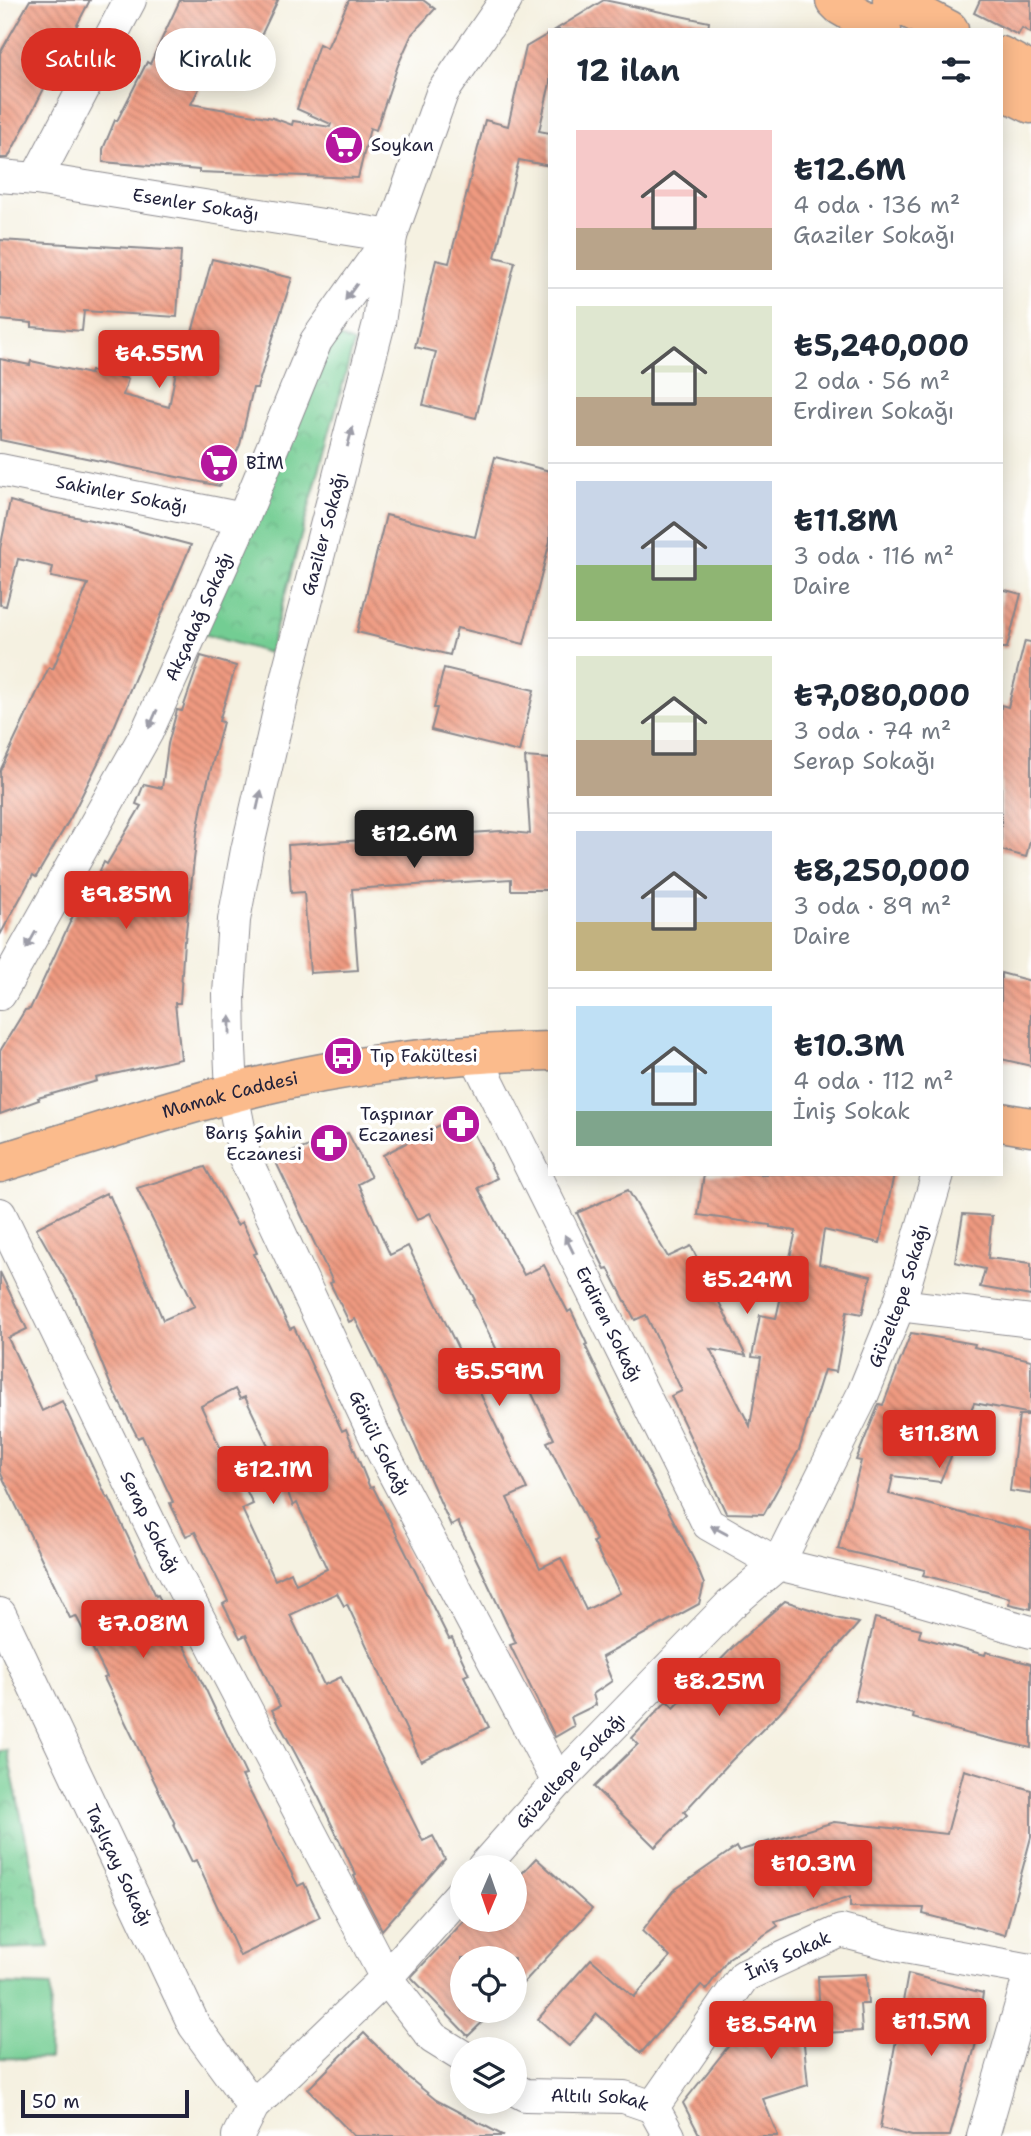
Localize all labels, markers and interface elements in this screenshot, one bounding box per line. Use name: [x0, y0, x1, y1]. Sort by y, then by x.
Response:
chip: Satılık: [21, 28, 141, 91]
chip: Kiralık: [155, 28, 276, 91]
text: 12 ilan: [576, 50, 680, 91]
icon: filters: [937, 51, 975, 89]
supermarket icon: Soykan: [323, 124, 365, 166]
place label: Soykan: [371, 133, 434, 157]
text: ₺12.6M: [793, 149, 906, 190]
icon: home: [632, 158, 716, 242]
street label: Esenler Sokağı: [131, 183, 261, 227]
text: 4 oda · 136 m²: [793, 190, 960, 220]
text: Gaziler Sokağı: [793, 220, 955, 250]
one-way arrow: [345, 283, 359, 301]
text: ₺5,240,000: [793, 325, 969, 366]
pin: ₺4.55M: [102, 330, 216, 390]
icon: home: [632, 334, 716, 418]
text: ₺4.55M: [114, 338, 204, 368]
text: 2 oda · 56 m²: [793, 366, 950, 396]
text: Erdiren Sokağı: [793, 396, 954, 426]
one-way arrow: [345, 426, 356, 448]
supermarket icon: BİM: [198, 442, 240, 484]
place label: BİM: [246, 451, 284, 475]
street label: Sakinler Sokağı: [54, 470, 189, 519]
street label: Gaziler Sokağı: [296, 470, 352, 598]
text: ₺11.8M: [793, 500, 898, 541]
icon: home: [632, 509, 716, 593]
text: 3 oda · 116 m²: [793, 541, 954, 571]
street label: Akçadağ Sokağı: [159, 548, 239, 685]
text: Daire: [793, 571, 851, 601]
text: ₺7,080,000: [793, 675, 970, 716]
icon: home: [632, 684, 716, 768]
one-way arrow: [147, 709, 159, 729]
text: 3 oda · 74 m²: [793, 716, 951, 746]
text: Serap Sokağı: [793, 746, 936, 776]
one-way arrow: [254, 789, 265, 811]
pin: ₺12.6M: [357, 810, 471, 870]
text: ₺12.6M: [371, 818, 457, 848]
text: ₺8,250,000: [793, 850, 970, 891]
icon: home: [632, 859, 716, 943]
pin: ₺9.85M: [69, 872, 183, 931]
text: ₺9.85M: [80, 879, 172, 909]
text: 3 oda · 89 m²: [793, 891, 951, 921]
text: Daire: [793, 921, 851, 951]
one-way arrow: [25, 930, 37, 949]
one-way arrow: [224, 1014, 236, 1036]
text: ₺10.3M: [793, 1025, 905, 1066]
icon: home: [632, 1034, 716, 1118]
bus stop icon: Tıp Fakültesi: [322, 1035, 364, 1077]
place label: Tıp Fakültesi: [370, 1044, 478, 1068]
street label: Mamak Caddesi: [159, 1066, 300, 1124]
text: 4 oda · 112 m²: [793, 1066, 954, 1096]
text: İniş Sokak: [793, 1096, 910, 1126]
place label: Taşpınar Eczanesi: [358, 1102, 434, 1147]
pharmacy icon: Taşpınar Eczanesi: [440, 1103, 482, 1145]
place label: Barış Şahin Eczanesi: [205, 1121, 302, 1166]
pharmacy icon: Barış Şahin Eczanesi: [308, 1122, 350, 1164]
street label: Güzeltepe Sokağı: [863, 1221, 934, 1371]
one-way arrow: [563, 1234, 574, 1254]
pin: ₺5.24M: [690, 1256, 804, 1316]
street label: Erdiren Sokağı: [570, 1262, 648, 1386]
text: ₺5.24M: [702, 1264, 792, 1294]
pin: ₺5.59M: [442, 1348, 556, 1408]
text: ₺5.59M: [454, 1356, 544, 1386]
street label: Gönül Sokağı: [343, 1387, 416, 1500]
pin: ₺11.8M: [882, 1410, 996, 1470]
text: ₺11.8M: [899, 1418, 979, 1448]
pin: ₺12.1M: [216, 1446, 330, 1506]
text: ₺12.1M: [233, 1454, 313, 1484]
street label: Serap Sokağı: [114, 1467, 186, 1578]
one-way arrow: [709, 1524, 728, 1536]
pin: ₺7.08M: [86, 1600, 200, 1660]
text: ₺7.08M: [97, 1608, 189, 1638]
pin: ₺8.25M: [662, 1658, 776, 1718]
text: ₺8.25M: [673, 1666, 765, 1696]
street label: Güzeltepe Sokağı: [510, 1708, 631, 1834]
street label: Taşlıçay Sokağı: [80, 1800, 158, 1930]
pin: ₺10.3M: [756, 1840, 870, 1900]
text: ₺10.3M: [770, 1848, 856, 1878]
north arrow: [450, 1855, 527, 1932]
map controls: [450, 1855, 527, 2114]
street label: İniş Sokak: [741, 1925, 835, 1986]
button: locate: [450, 1946, 527, 2023]
pin: ₺11.5M: [874, 1998, 988, 2058]
pin: ₺8.54M: [714, 2002, 828, 2061]
text: ₺11.5M: [891, 2006, 971, 2036]
text: ₺8.54M: [725, 2009, 817, 2039]
button: layers: [450, 2037, 527, 2114]
street label: Altılı Sokak: [551, 2084, 653, 2117]
scale bar: [21, 2087, 189, 2119]
text: 50 m: [32, 2089, 80, 2114]

